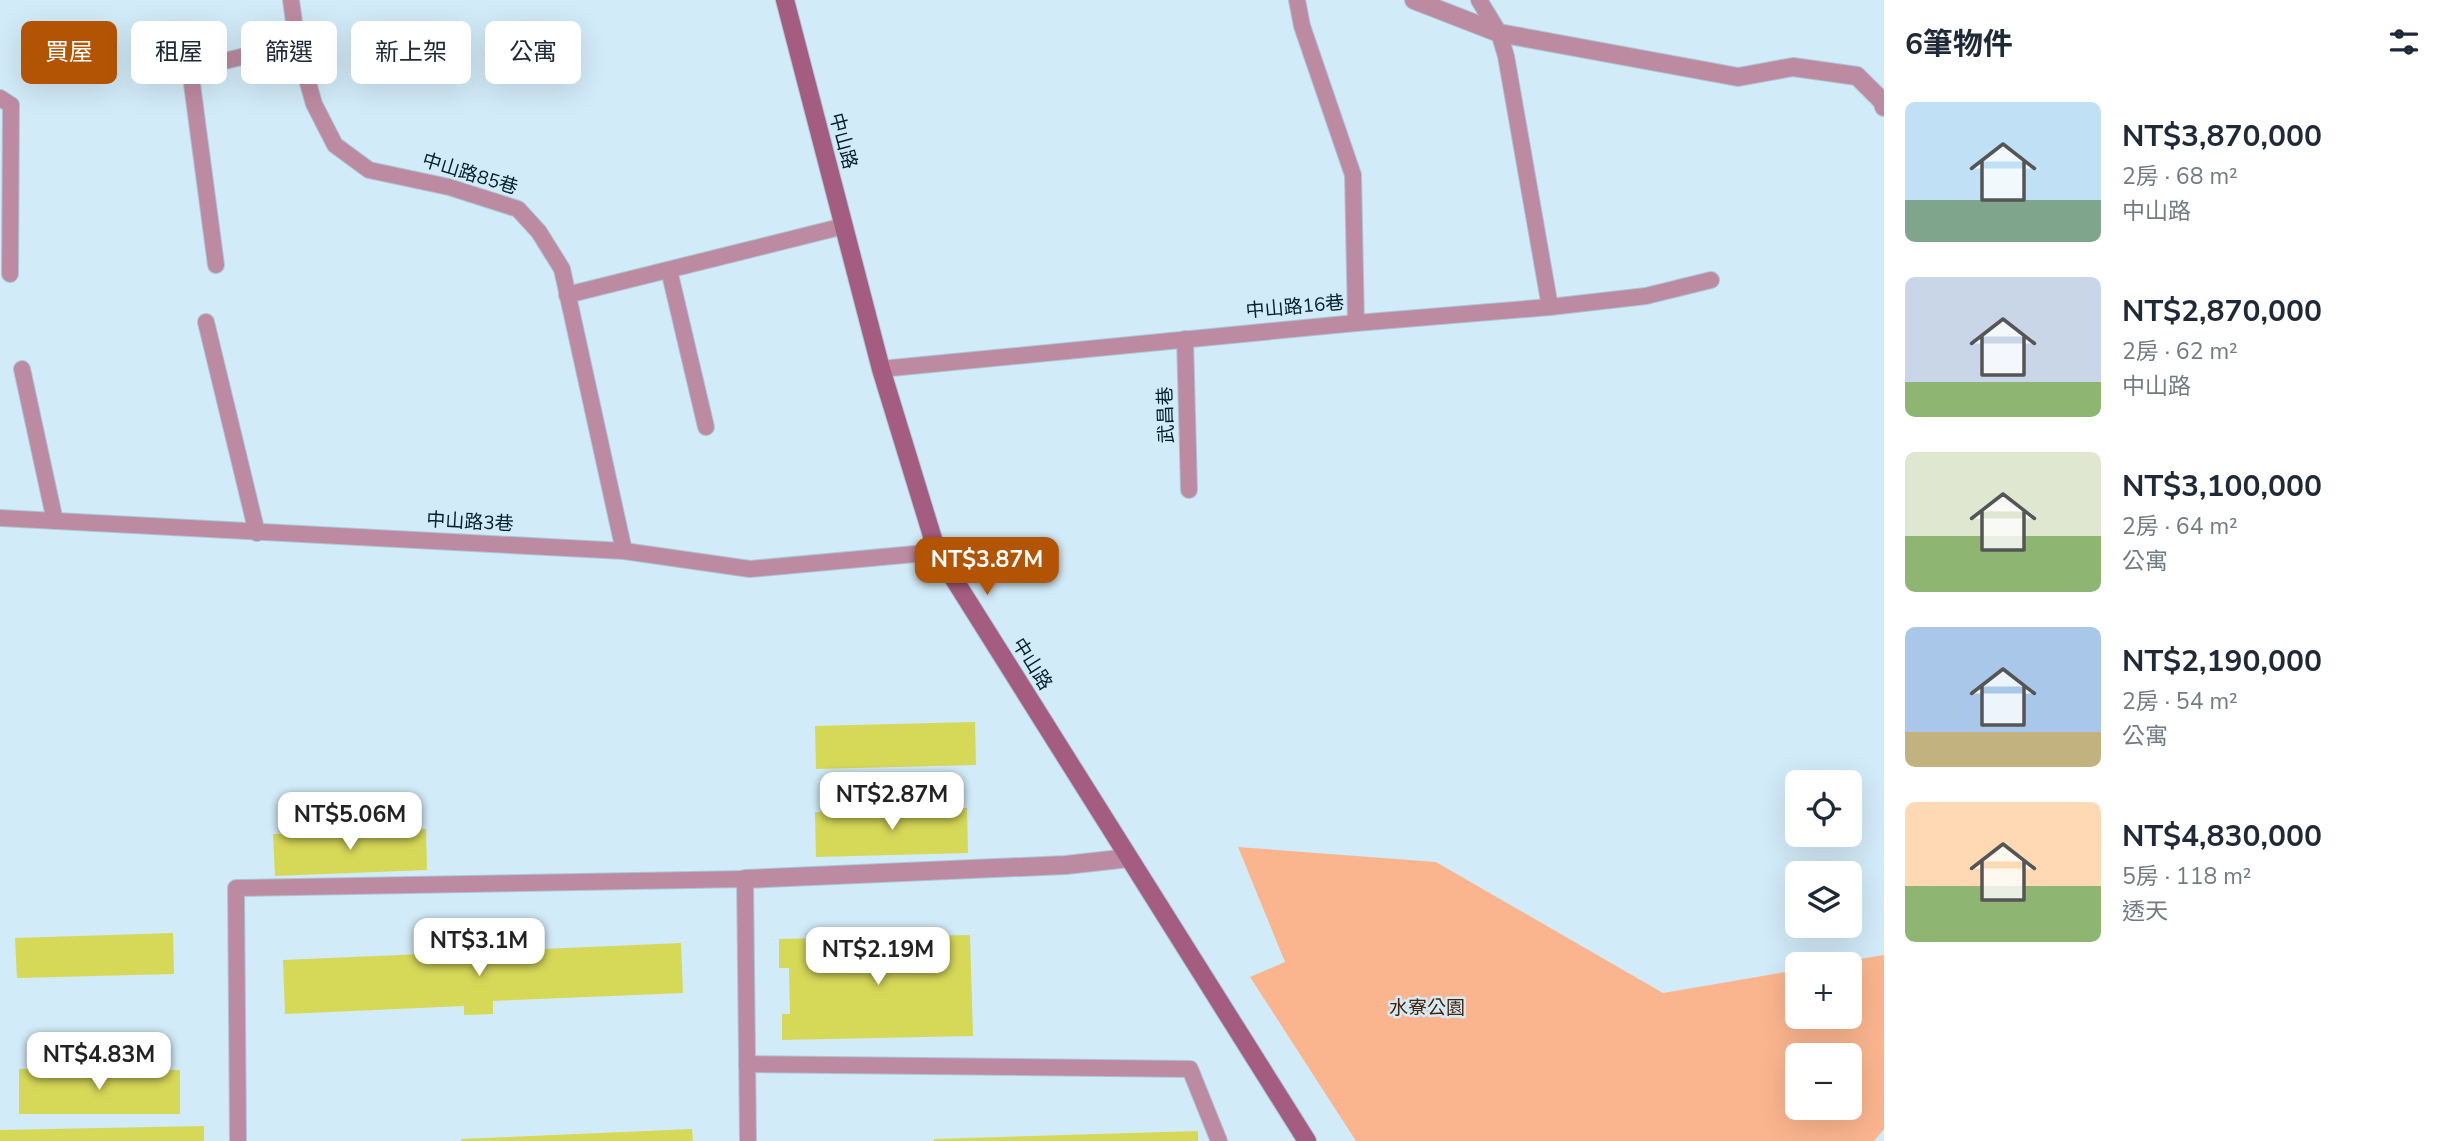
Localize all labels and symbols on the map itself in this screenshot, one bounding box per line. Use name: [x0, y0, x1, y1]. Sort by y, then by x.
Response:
street label: 中山路: [823, 110, 863, 172]
street label: 中山路85巷: [419, 147, 521, 201]
street label: 中山路16巷: [1245, 290, 1345, 324]
street label: 武昌巷: [1152, 386, 1180, 444]
street label: 中山路3巷: [426, 507, 514, 537]
pin: NT$3.87M: [915, 538, 1059, 597]
street label: 中山路: [1006, 633, 1058, 695]
pin: NT$2.87M: [820, 772, 964, 832]
pin: NT$5.06M: [278, 792, 422, 852]
pin: NT$3.1M: [414, 918, 544, 978]
pin: NT$2.19M: [806, 928, 950, 987]
park label: 水寮公園: [1389, 995, 1465, 1021]
pin: NT$4.83M: [27, 1032, 171, 1092]

